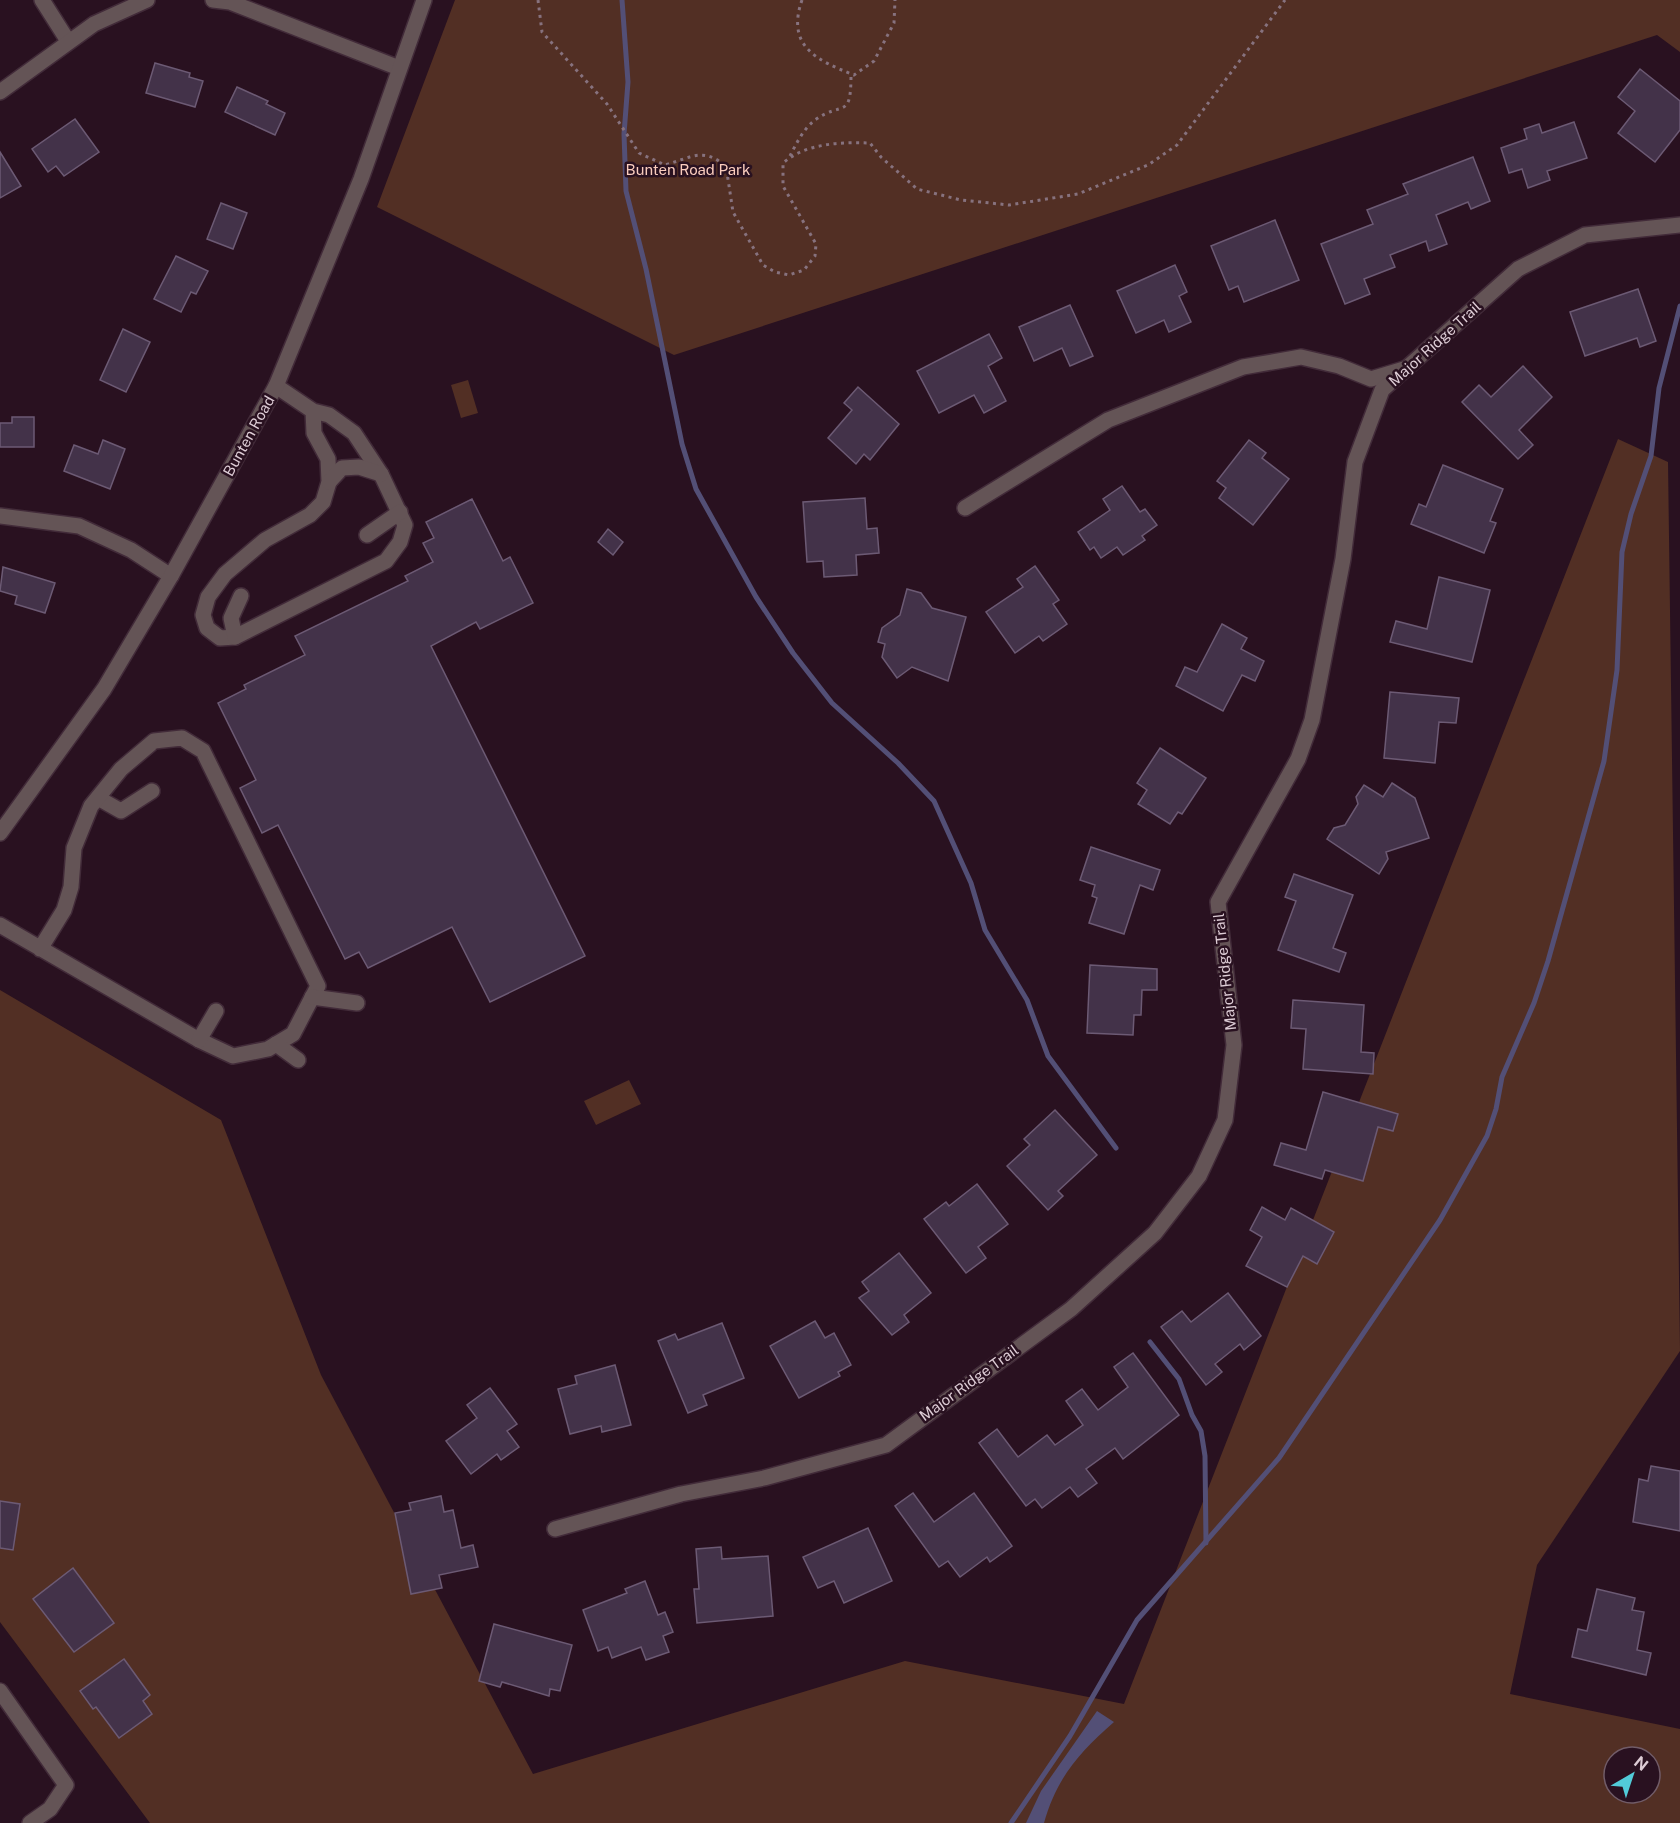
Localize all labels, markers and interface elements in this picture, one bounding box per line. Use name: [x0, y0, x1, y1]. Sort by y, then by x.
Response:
park label: Bunten Road Park: [626, 161, 750, 178]
street label: Major Ridge Trail: [1385, 298, 1484, 389]
street label: Bunten Road: [220, 393, 278, 479]
street label: Major Ridge Trail: [1210, 913, 1239, 1032]
street label: Major Ridge Trail: [916, 1341, 1021, 1424]
north arrow: [1602, 1745, 1662, 1805]
text: N: [1630, 1752, 1652, 1775]

